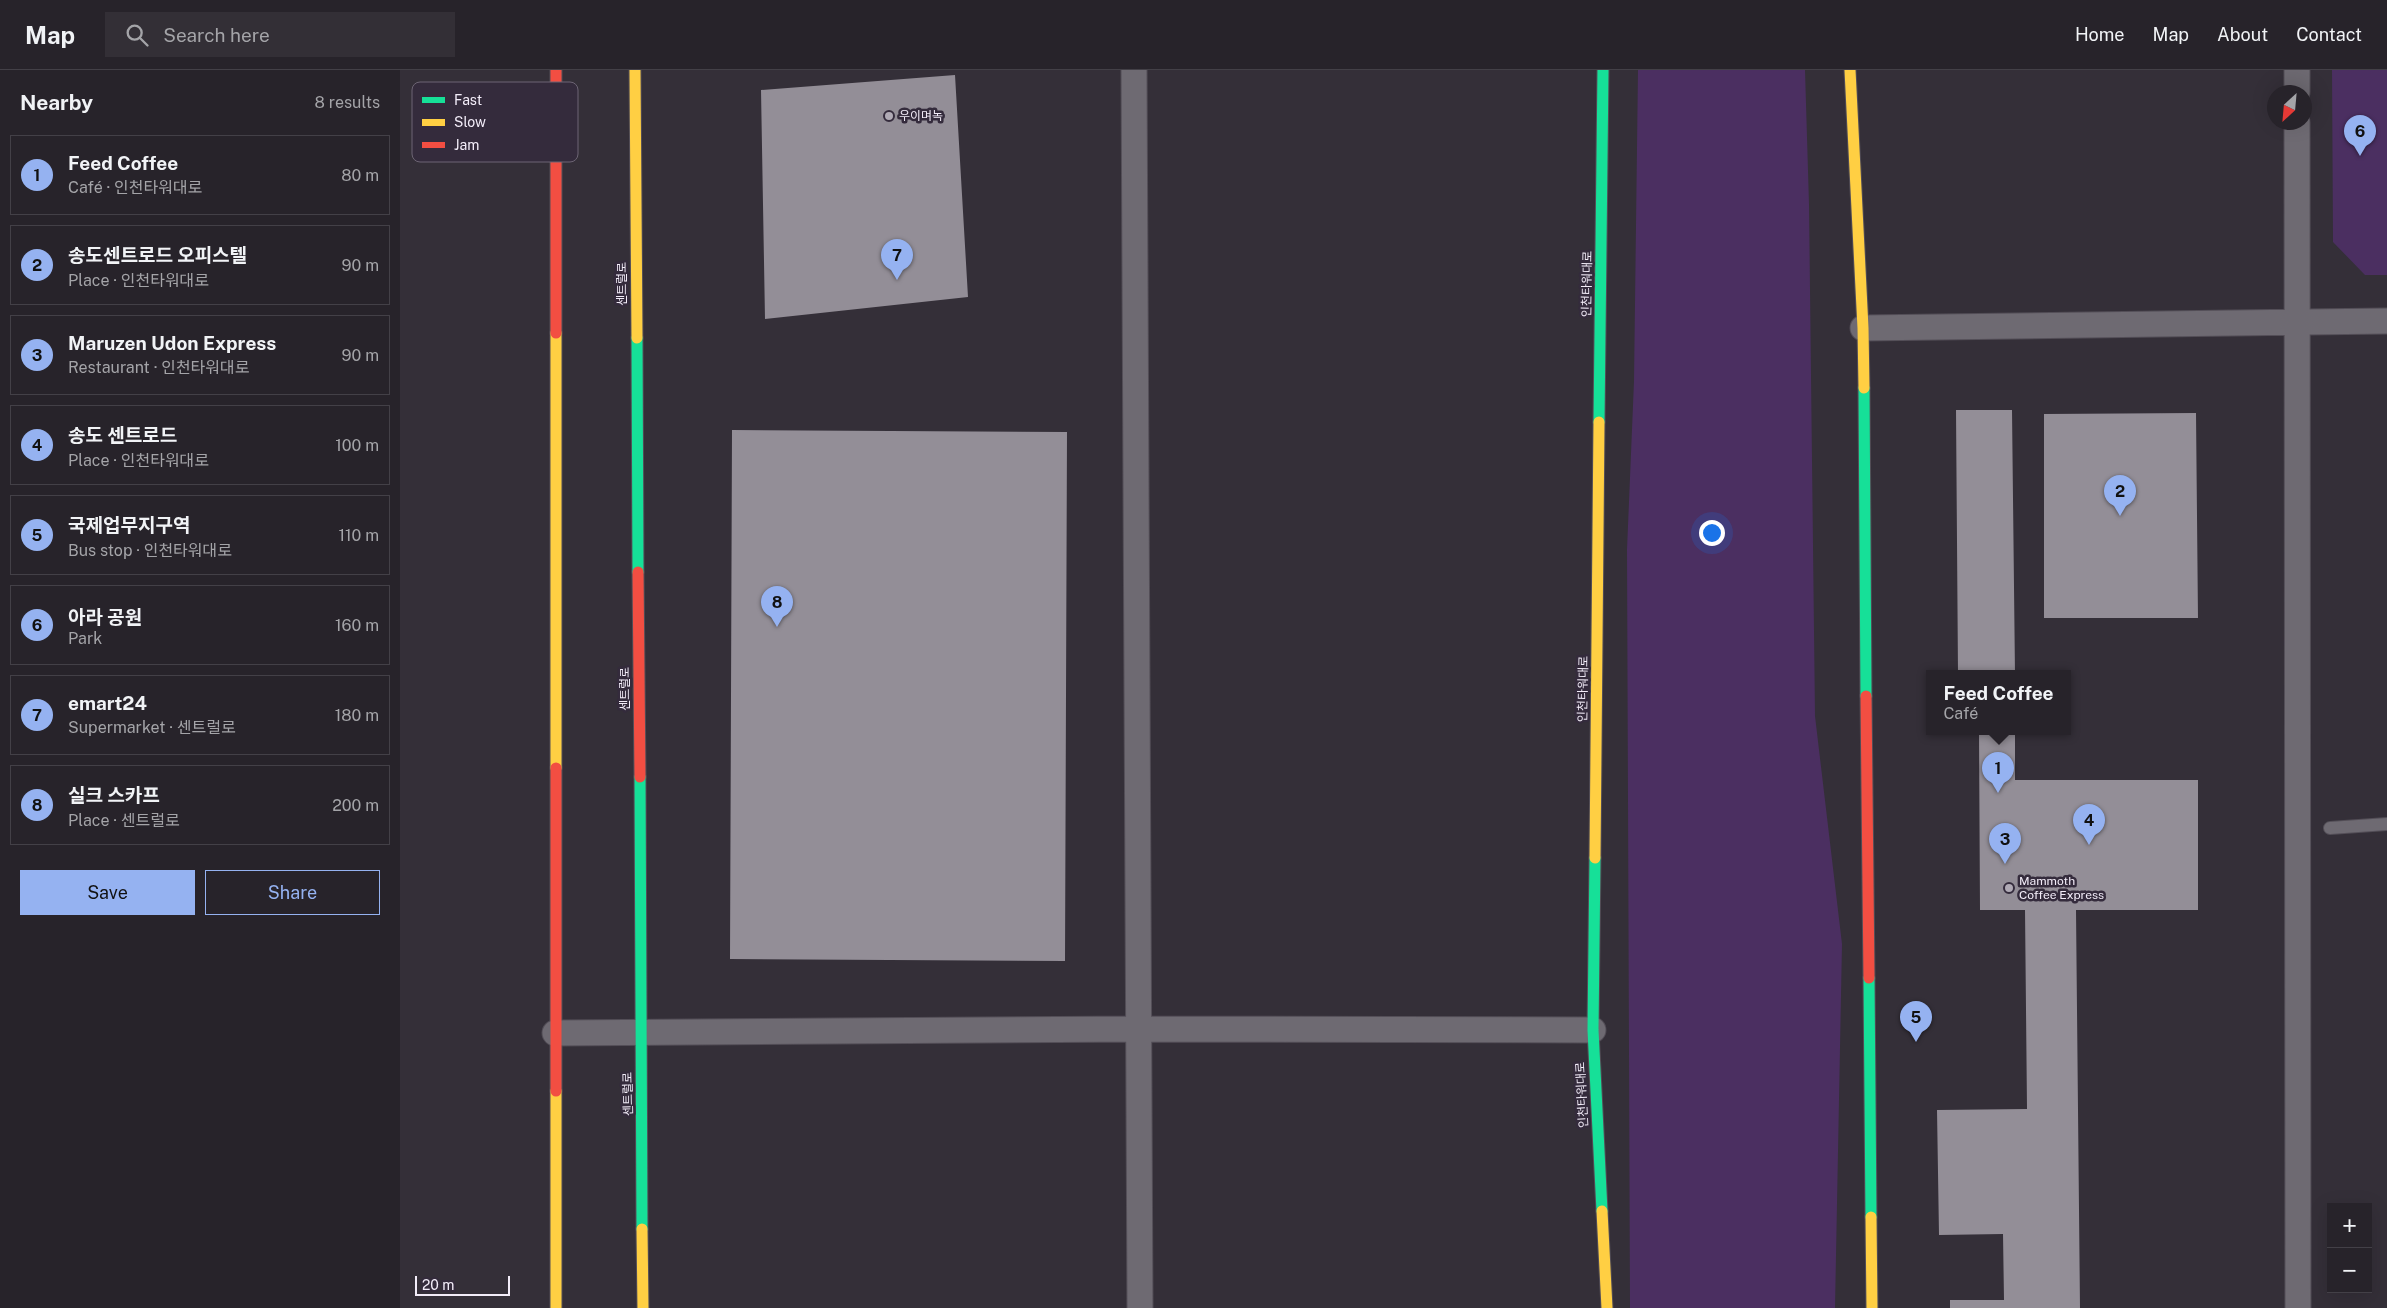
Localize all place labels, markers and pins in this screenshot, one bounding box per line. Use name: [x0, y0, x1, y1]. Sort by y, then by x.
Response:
place label: 우이며녹: [899, 109, 943, 123]
marker: 우이며녹: [883, 110, 895, 122]
pin: 6: [2344, 115, 2376, 156]
pin: 7: [881, 239, 913, 280]
pin: 2: [2104, 475, 2136, 516]
pin: 8: [761, 586, 793, 627]
pin: 1: [1982, 752, 2014, 793]
pin: 4: [2073, 804, 2105, 845]
pin: 3: [1989, 823, 2021, 864]
place label: Mammoth Coffee Express: [2019, 874, 2104, 902]
marker: Mammoth Coffee Express: [2003, 882, 2015, 894]
pin: 5: [1900, 1001, 1932, 1042]

